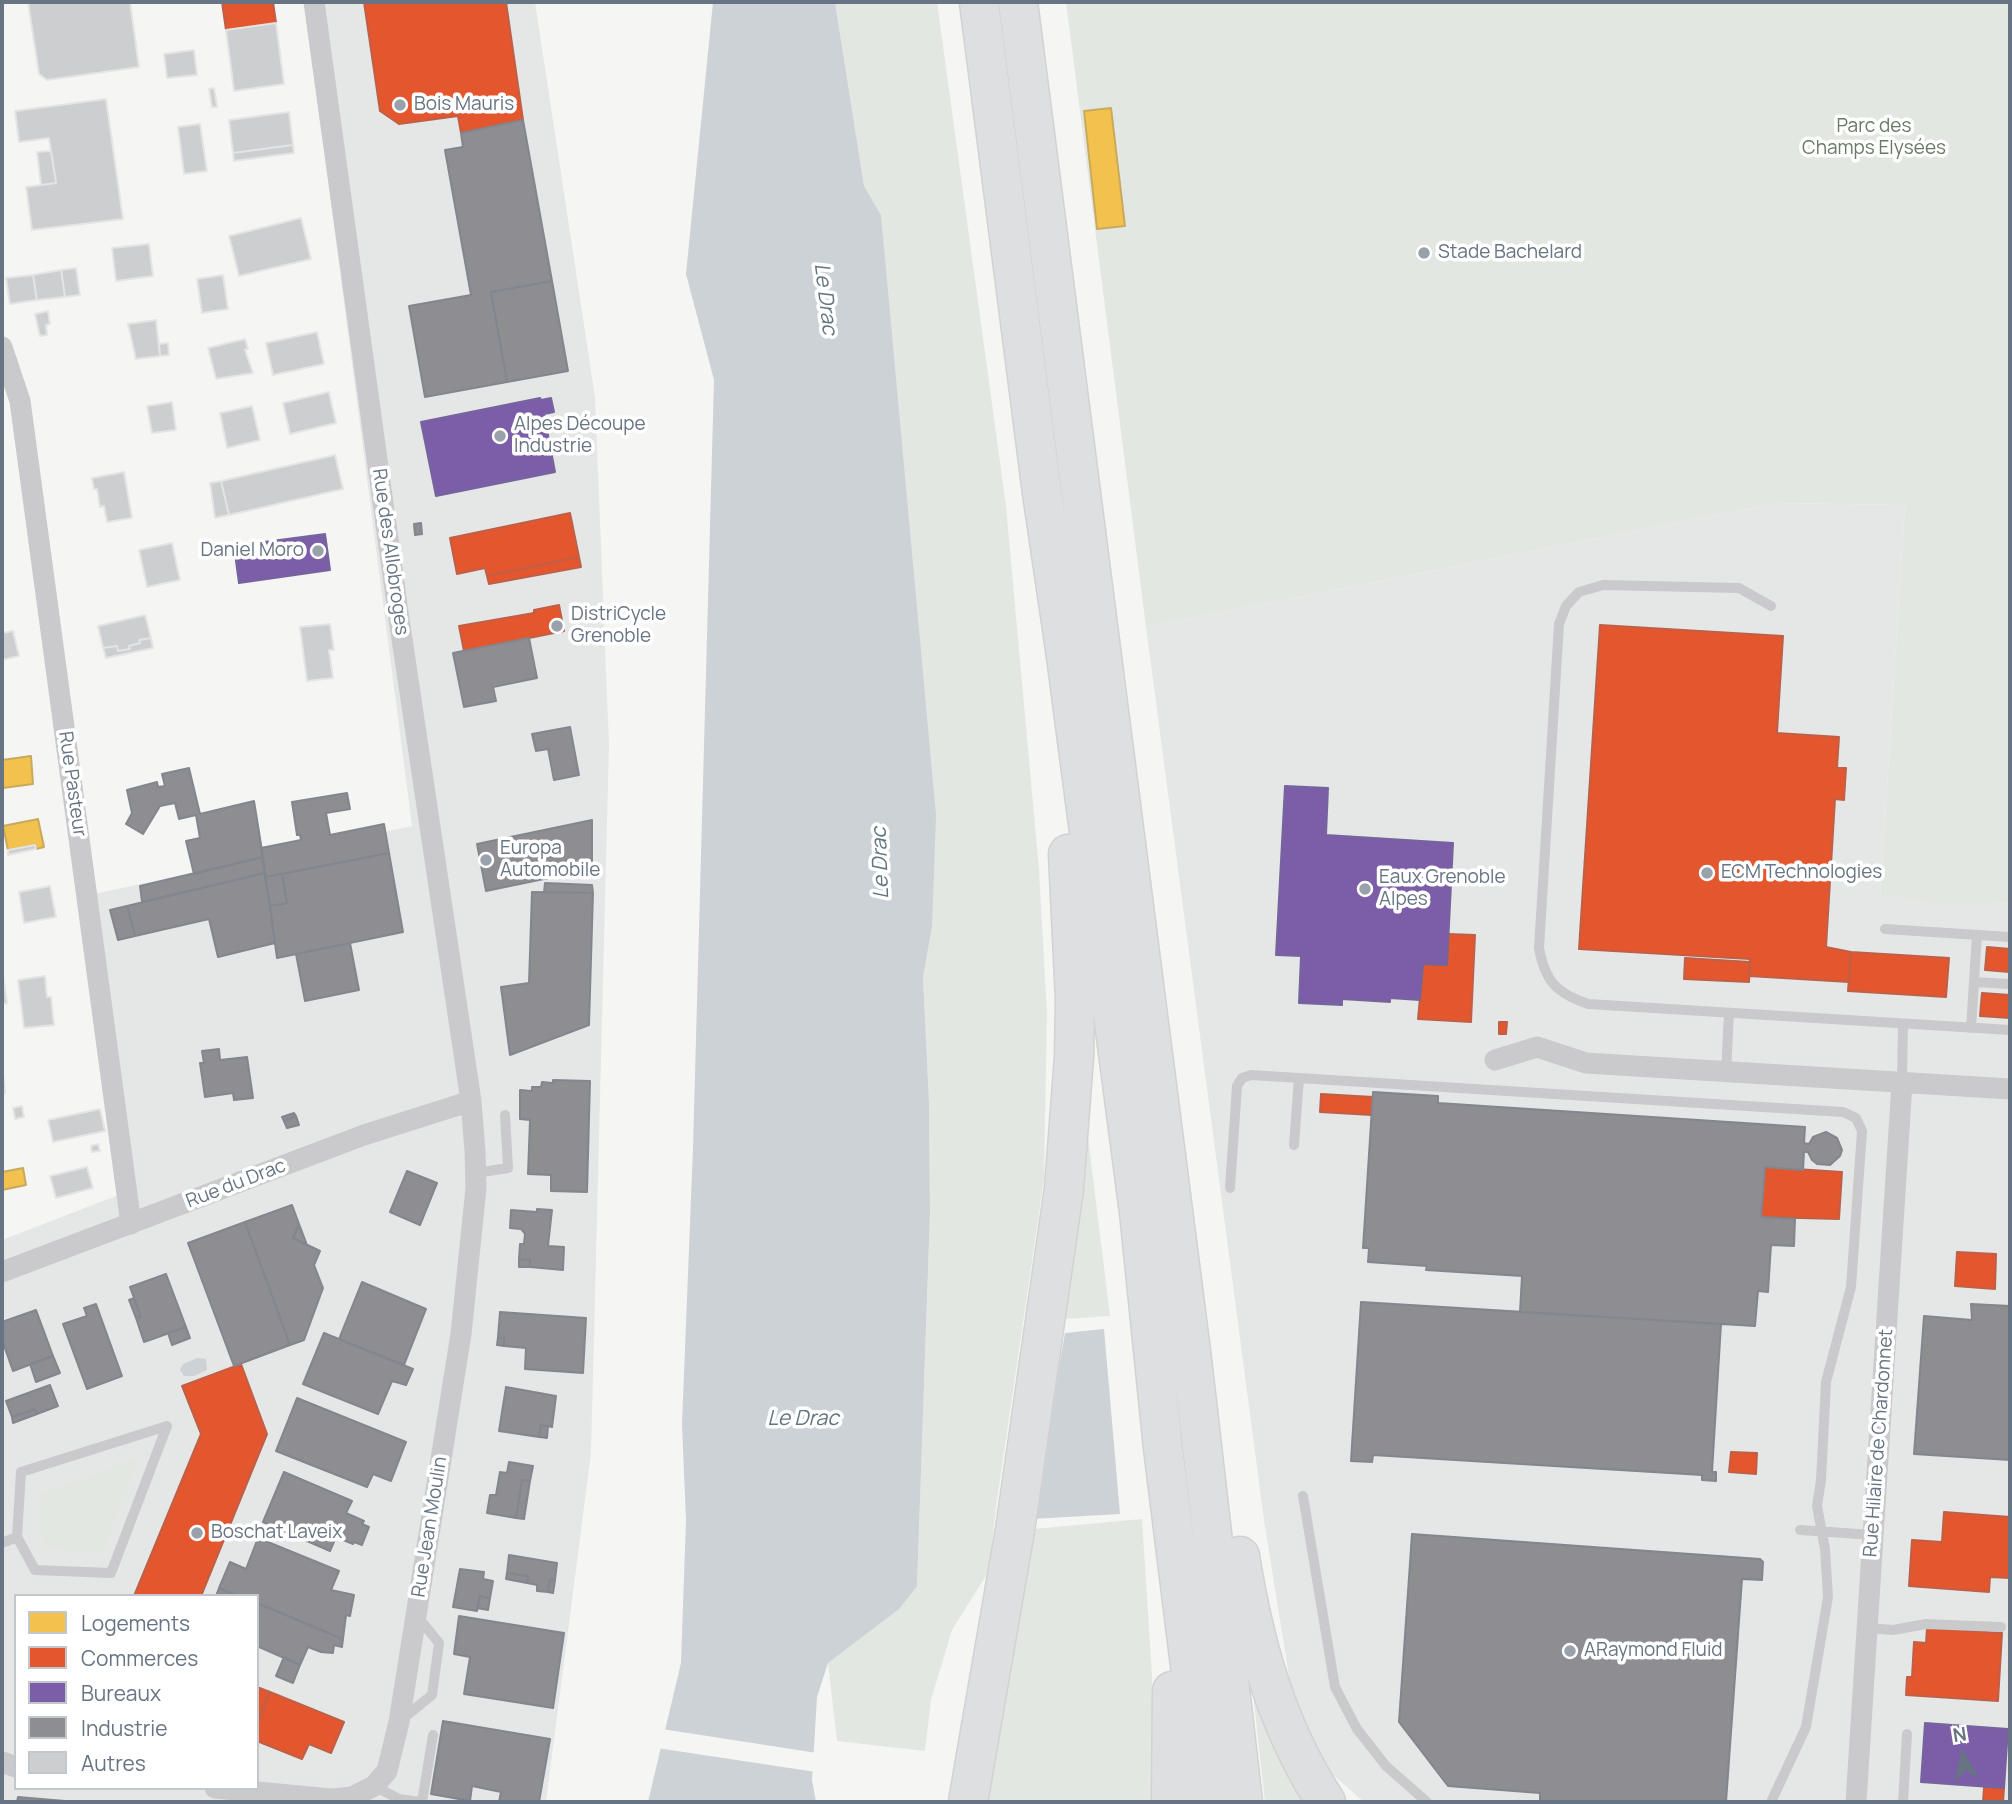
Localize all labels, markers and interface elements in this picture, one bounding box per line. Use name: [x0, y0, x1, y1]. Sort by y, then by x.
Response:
place label: Bois Mauris: [414, 94, 514, 116]
marker: Bois Mauris: [392, 97, 408, 113]
park label: Parc des Champs Elysées: [1802, 116, 1946, 160]
place label: Stade Bachelard: [1438, 242, 1582, 264]
marker: Stade Bachelard: [1416, 245, 1432, 261]
water label: Le Drac: [808, 262, 842, 336]
place label: Alpes Découpe Industrie: [514, 414, 646, 458]
marker: Alpes Découpe Industrie: [492, 428, 508, 444]
street label: Rue des Allobroges: [367, 467, 413, 637]
place label: Daniel Moro: [201, 540, 304, 562]
marker: Daniel Moro: [310, 543, 326, 559]
place label: DistriCycle Grenoble: [571, 604, 666, 648]
marker: DistriCycle Grenoble: [549, 618, 565, 634]
street label: Rue Pasteur: [53, 730, 91, 838]
water label: Le Drac: [867, 827, 895, 899]
place label: Europa Automobile: [500, 838, 600, 882]
marker: Europa Automobile: [478, 852, 494, 868]
place label: ECM Technologies: [1721, 862, 1882, 884]
marker: ECM Technologies: [1699, 865, 1715, 881]
place label: Eaux Grenoble Alpes: [1379, 867, 1506, 911]
marker: Eaux Grenoble Alpes: [1357, 881, 1373, 897]
street label: Rue du Drac: [183, 1155, 289, 1213]
street label: Rue Hilaire de Chardonnet: [1860, 1328, 1898, 1558]
water label: Le Drac: [767, 1406, 839, 1432]
street label: Rue Jean Moulin: [408, 1455, 452, 1599]
place label: Boschat Laveix: [211, 1522, 342, 1544]
marker: Boschat Laveix: [189, 1525, 205, 1541]
legend: [14, 1594, 259, 1790]
text: Logements: [81, 1609, 190, 1637]
place label: ARaymond Fluid: [1584, 1640, 1723, 1662]
marker: ARaymond Fluid: [1562, 1643, 1578, 1659]
text: Commerces: [81, 1644, 198, 1672]
text: Bureaux: [81, 1679, 161, 1707]
text: Industrie: [81, 1714, 167, 1742]
north arrow: [1928, 1720, 1998, 1790]
text: N: [1951, 1720, 1968, 1748]
text: Autres: [81, 1749, 146, 1777]

